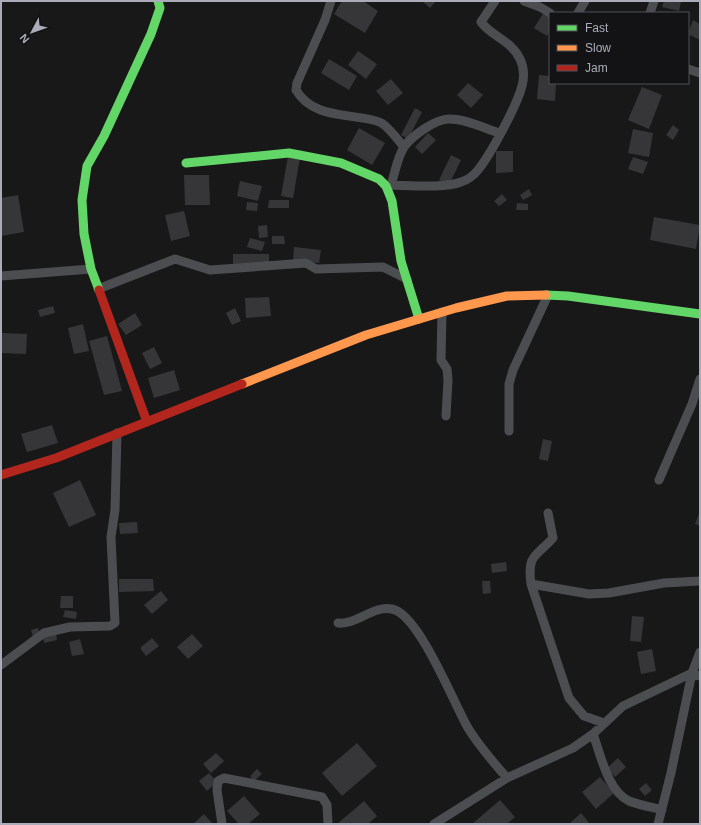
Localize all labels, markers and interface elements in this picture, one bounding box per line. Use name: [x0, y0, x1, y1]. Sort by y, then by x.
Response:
north arrow: [12, 12, 52, 52]
legend: [549, 12, 689, 84]
text: Fast: [585, 21, 609, 35]
text: N: [17, 32, 32, 45]
text: Slow: [585, 41, 611, 55]
text: Jam: [585, 61, 608, 75]

